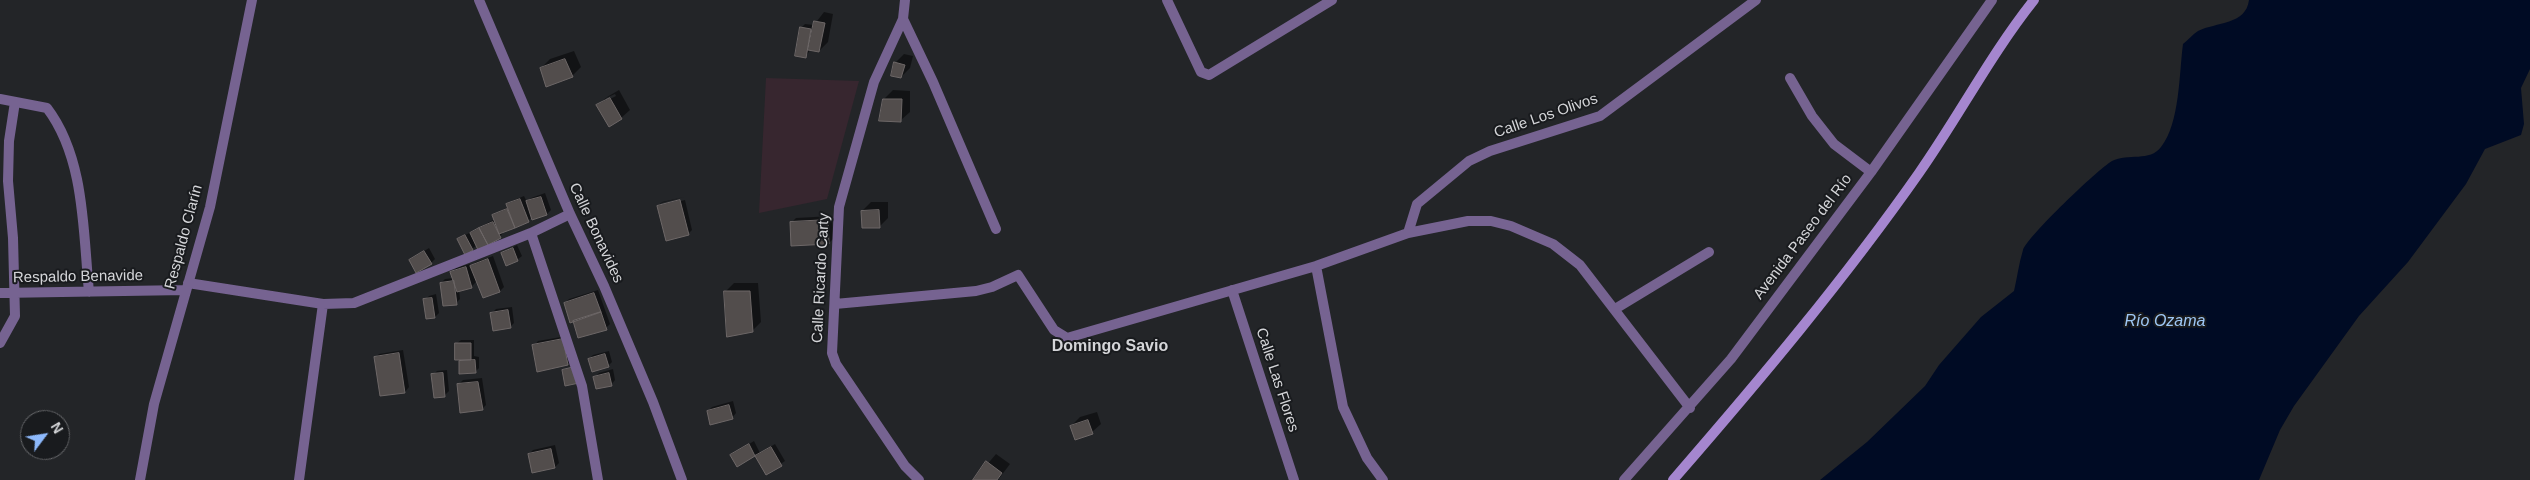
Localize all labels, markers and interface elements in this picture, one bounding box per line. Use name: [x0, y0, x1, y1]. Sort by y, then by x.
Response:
street label: Calle Los Olivos: [1492, 90, 1600, 142]
street label: Avenida Paseo del Río: [1750, 171, 1856, 303]
street label: Calle Bonavides: [565, 180, 627, 286]
street label: Respaldo Clarín: [161, 183, 207, 291]
street label: Calle Ricardo Carty: [809, 213, 833, 343]
street label: Respaldo Benavide: [13, 267, 143, 287]
water label: Río Ozama: [2125, 312, 2205, 332]
street label: Calle Las Flores: [1252, 326, 1302, 434]
district label: Domingo Savio: [1052, 337, 1168, 357]
north arrow: [20, 410, 70, 460]
text: N: [48, 419, 66, 436]

